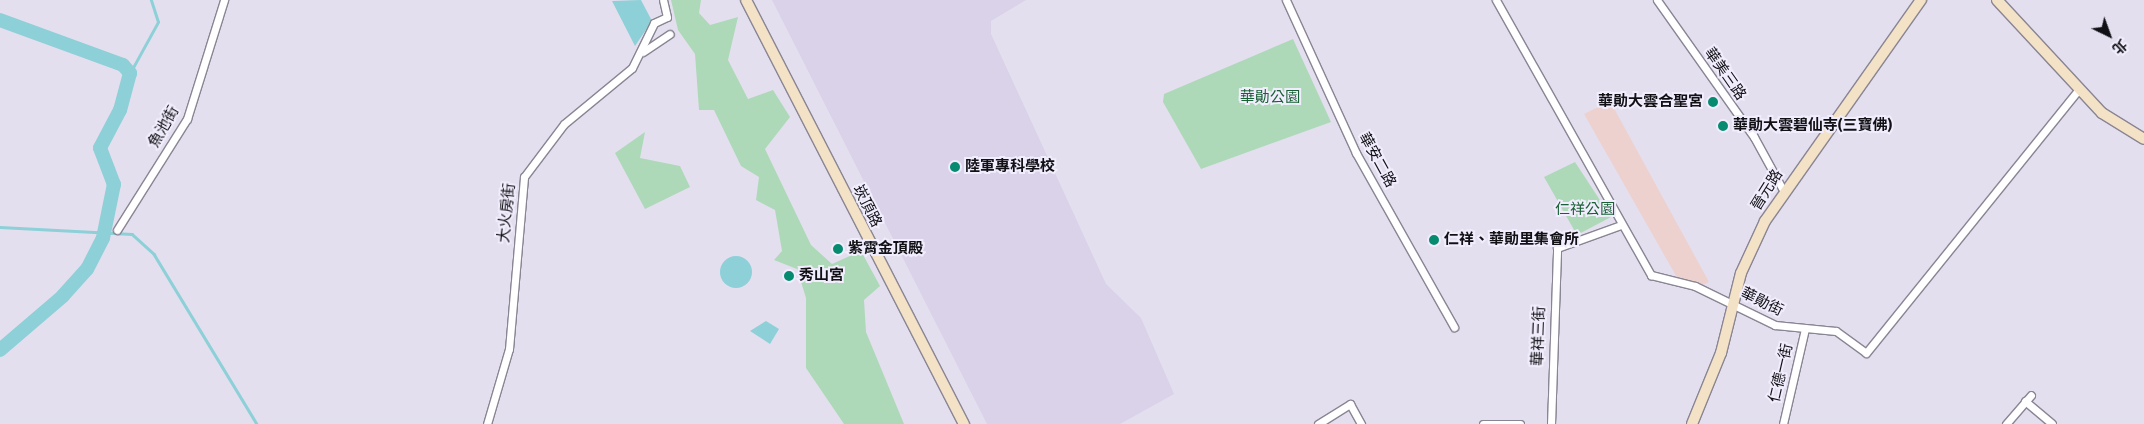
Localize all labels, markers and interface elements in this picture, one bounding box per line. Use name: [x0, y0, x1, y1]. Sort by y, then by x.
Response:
north arrow: [2084, 10, 2134, 60]
text: 北: [2108, 36, 2130, 58]
street label: 華美三路: [1700, 44, 1750, 104]
park label: 華勛公園: [1240, 89, 1300, 107]
place label: 華勛大雲合聖宮: [1598, 93, 1703, 111]
marker: 華勛大雲合聖宮: [1707, 96, 1719, 108]
street label: 魚池街: [145, 103, 183, 151]
place label: 華勛大雲碧仙寺(三寶佛): [1733, 117, 1892, 135]
marker: 華勛大雲碧仙寺(三寶佛): [1717, 120, 1729, 132]
street label: 華安二路: [1355, 129, 1399, 191]
place label: 陸軍專科學校: [965, 158, 1055, 176]
marker: 陸軍專科學校: [949, 161, 961, 173]
street label: 晉元路: [1747, 166, 1787, 214]
street label: 大火房街: [495, 182, 519, 244]
street label: 崁頂路: [849, 182, 885, 230]
park label: 仁祥公園: [1555, 201, 1615, 219]
place label: 仁祥、華勛里集會所: [1444, 231, 1579, 249]
marker: 仁祥、華勛里集會所: [1428, 234, 1440, 246]
place label: 紫霄金頂殿: [848, 240, 923, 258]
marker: 紫霄金頂殿: [832, 243, 844, 255]
place label: 秀山宮: [799, 267, 844, 285]
marker: 秀山宮: [783, 270, 795, 282]
street label: 華勛街: [1738, 284, 1786, 320]
street label: 華祥三街: [1529, 306, 1549, 366]
street label: 仁德一街: [1765, 342, 1797, 404]

